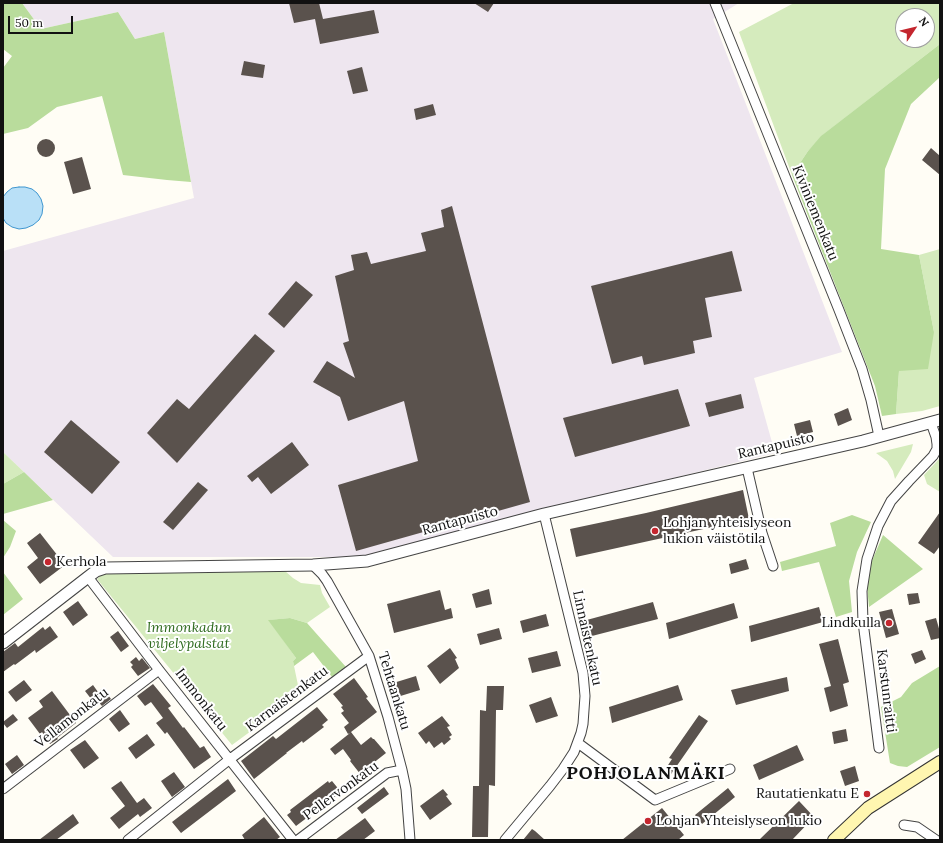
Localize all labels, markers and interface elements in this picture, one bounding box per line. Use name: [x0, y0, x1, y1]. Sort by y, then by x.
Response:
scale bar: [10, 8, 75, 34]
north arrow: [895, 8, 935, 48]
text: N: [916, 14, 932, 29]
text: 50 m: [15, 15, 43, 30]
street label: Kiviniemenkatu: [788, 163, 842, 263]
street label: Rantapuisto: [736, 429, 816, 463]
street label: Rantapuisto: [420, 503, 500, 539]
place label: Lohjan yhteislyseon lukion väistötila: [663, 515, 791, 548]
marker: Lohjan yhteislyseon lukion väistötila: [650, 526, 660, 536]
place label: Kerhola: [56, 554, 107, 570]
marker: Kerhola: [43, 557, 53, 567]
street label: Linnaistenkatu: [569, 589, 605, 687]
place label: Lindkulla: [821, 615, 881, 631]
marker: Lindkulla: [884, 618, 894, 628]
park label: Immonkadun viljelypalstat: [147, 620, 231, 652]
street label: Karstunraitti: [873, 648, 899, 734]
street label: Tehtaankatu: [374, 650, 414, 732]
street label: Karnaistenkatu: [242, 663, 332, 735]
street label: Immonkatu: [171, 665, 231, 735]
street label: Vellamonkatu: [32, 684, 112, 752]
street label: Pellervonkatu: [300, 758, 382, 824]
district label: POHJOLANMÄKI: [566, 763, 726, 785]
place label: Rautatienkatu E: [756, 786, 859, 802]
marker: Rautatienkatu E: [862, 789, 872, 799]
place label: Lohjan Yhteislyseon lukio: [656, 813, 822, 829]
marker: Lohjan Yhteislyseon lukio: [643, 816, 653, 826]

